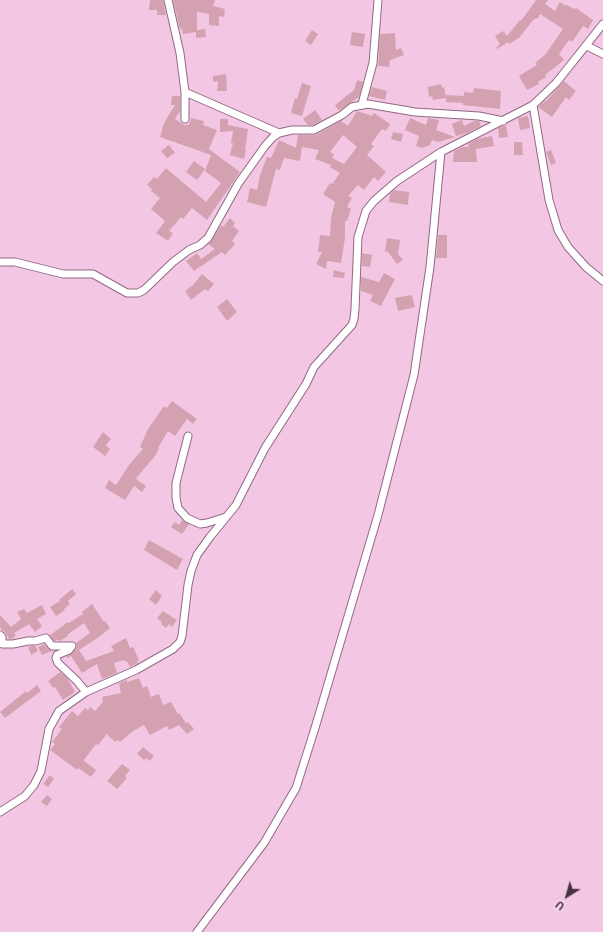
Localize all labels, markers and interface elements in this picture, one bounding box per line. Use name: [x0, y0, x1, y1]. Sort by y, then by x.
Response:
north arrow: [547, 876, 587, 916]
text: U: [552, 897, 567, 914]

